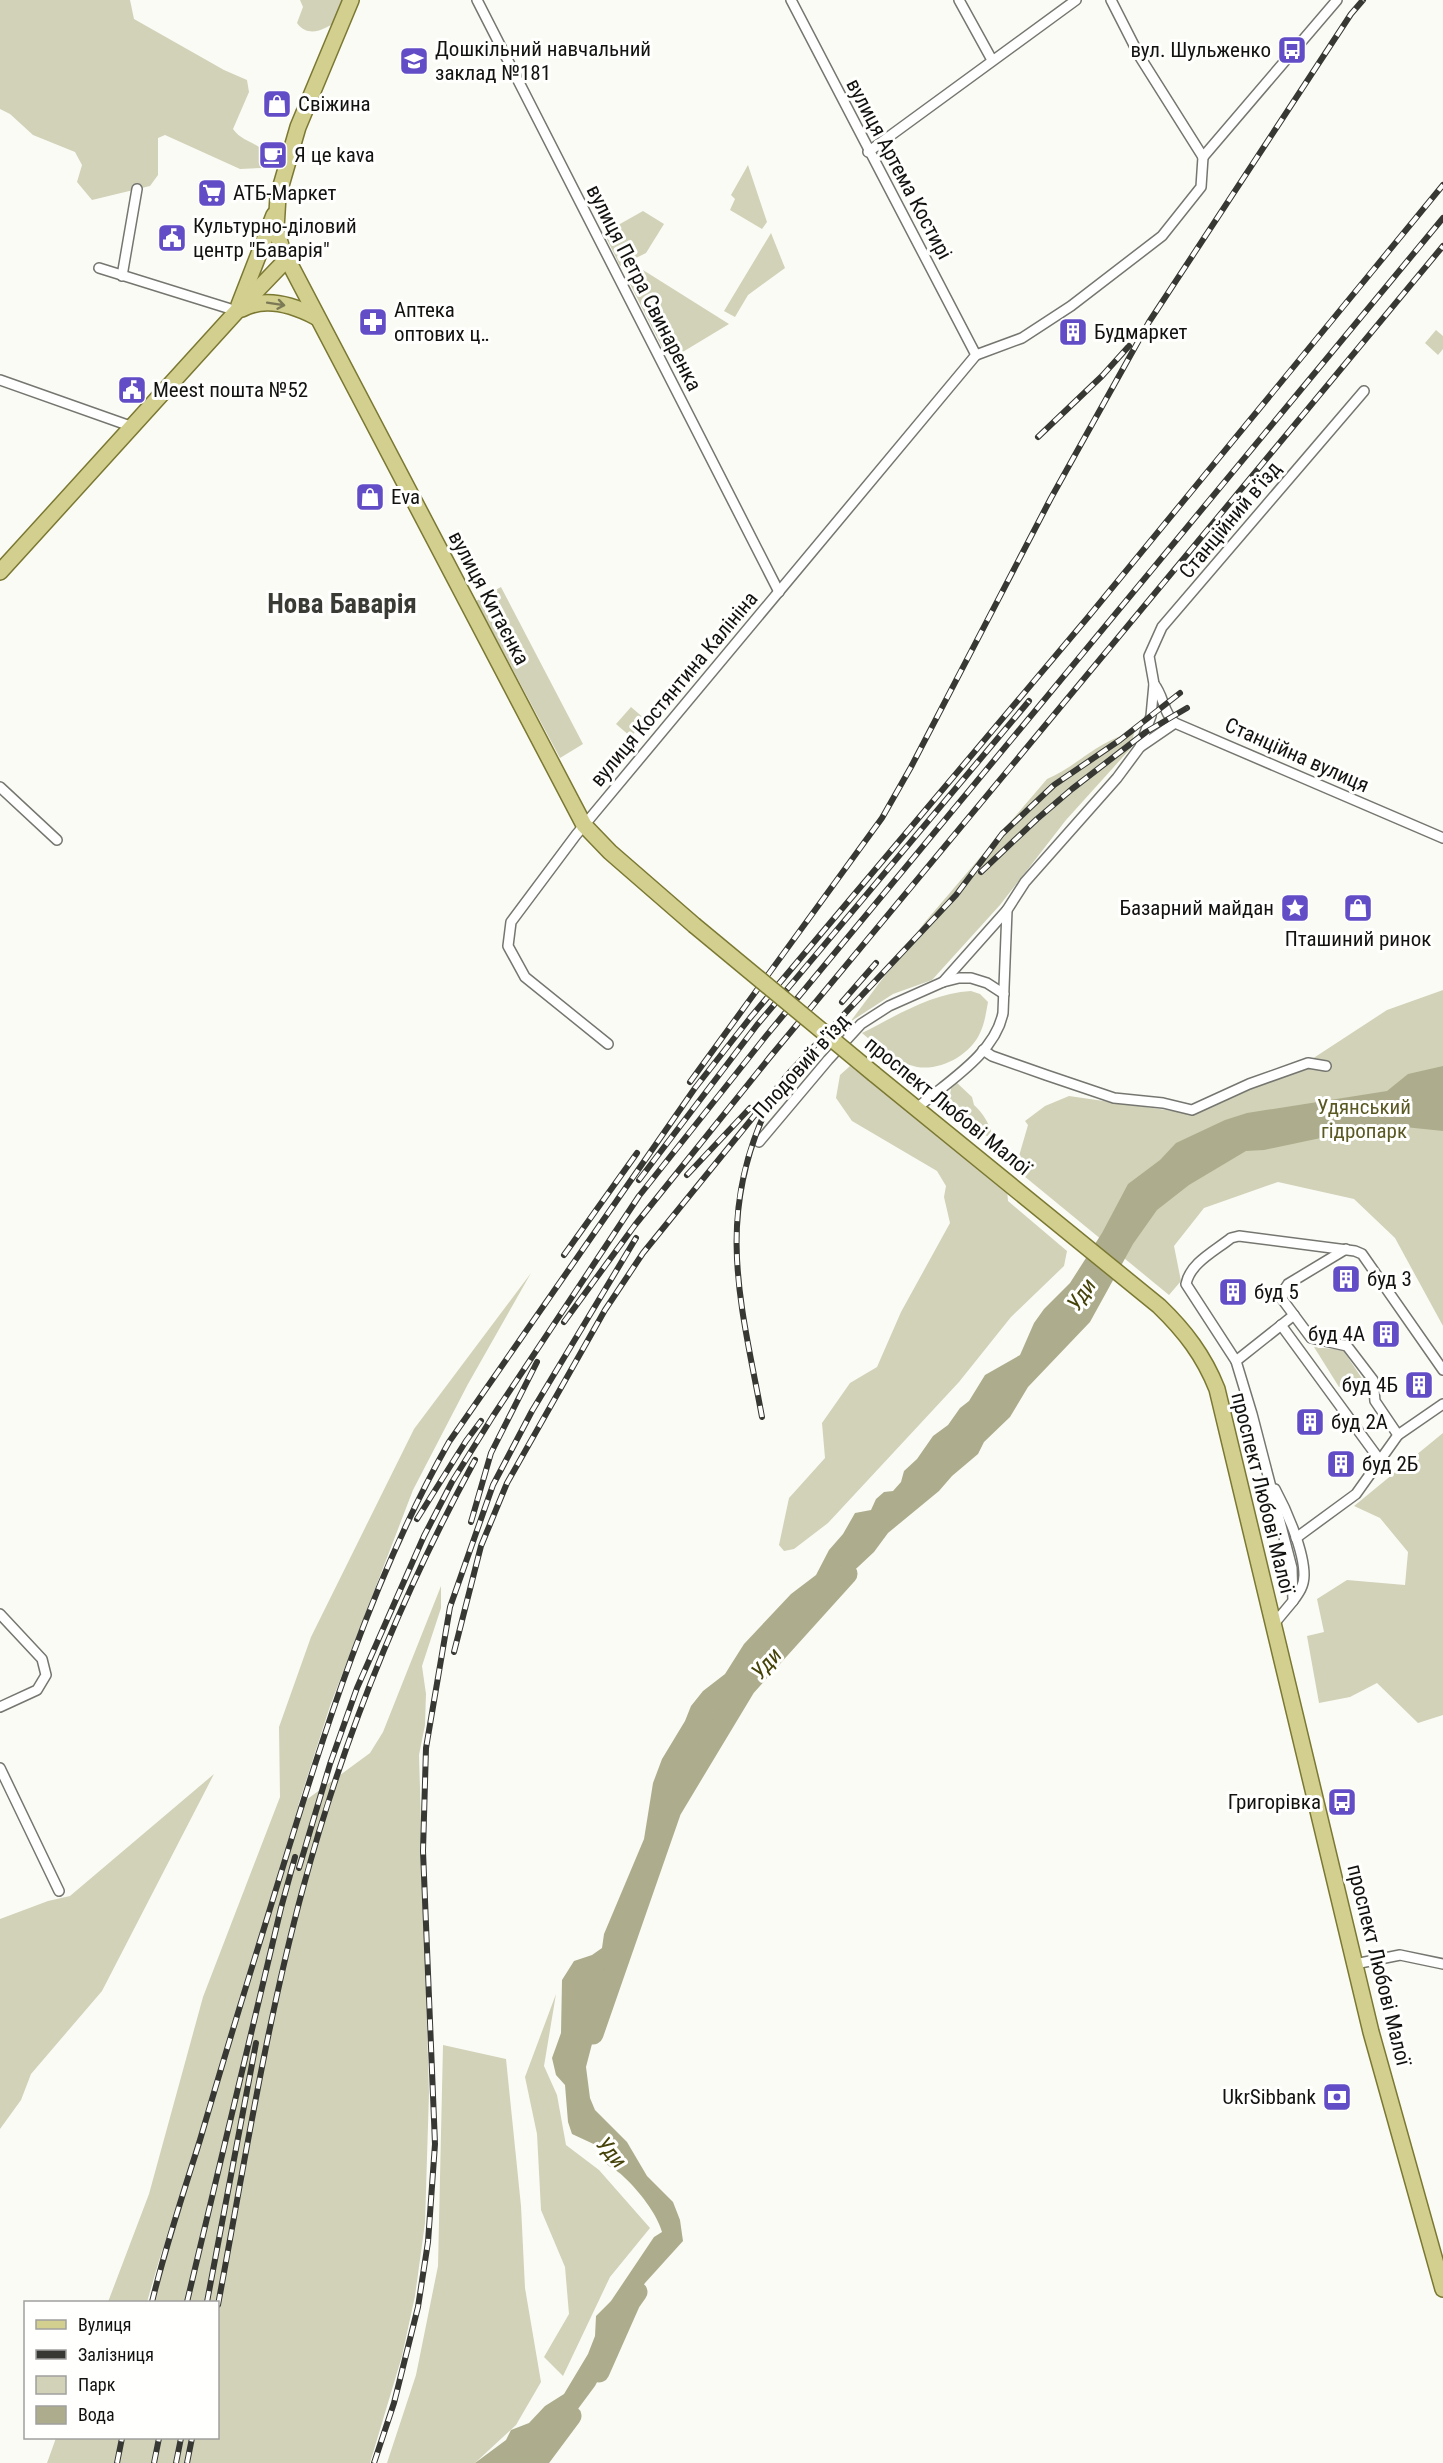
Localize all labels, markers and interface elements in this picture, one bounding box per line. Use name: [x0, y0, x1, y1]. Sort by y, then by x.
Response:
bus stop icon: вул. Шульженко: [1276, 34, 1308, 66]
place label: Дошкільний навчальний заклад №181: [435, 37, 651, 85]
place label: вул. Шульженко: [1130, 38, 1271, 62]
school or university icon: Дошкільний навчальний заклад №181: [398, 45, 430, 77]
street label: вулиця Артема Костирі: [841, 75, 957, 263]
shop icon: Свіжина: [261, 88, 293, 120]
place label: Свіжина: [298, 92, 371, 116]
cafe icon: Я це kava: [257, 139, 289, 171]
place label: Я це kava: [294, 143, 375, 167]
supermarket icon: АТБ-Маркет: [196, 177, 228, 209]
place label: АТБ-Маркет: [233, 181, 336, 205]
street label: вулиця Петра Свинаренка: [582, 181, 706, 395]
place label: Культурно-діловий центр "Баварія": [193, 214, 357, 262]
public building icon: Культурно-діловий центр "Баварія": [156, 222, 188, 254]
place label: Аптека оптових ц‥: [394, 298, 489, 346]
one-way arrow: [266, 299, 286, 310]
pharmacy icon: Аптека оптових ц‥: [357, 306, 389, 338]
building icon: Будмаркет: [1057, 316, 1089, 348]
place label: Будмаркет: [1094, 320, 1188, 344]
public building icon: Meest пошта №52: [116, 374, 148, 406]
place label: Meest пошта №52: [153, 378, 308, 402]
street label: Станційний в’їзд: [1174, 457, 1286, 583]
shop icon: Eva: [354, 481, 386, 513]
place label: Eva: [391, 485, 420, 509]
street label: вулиця Китаєнка: [444, 527, 534, 669]
street label: вулиця Костянтина Калініна: [586, 587, 762, 791]
district label: Нова Баварія: [267, 588, 417, 620]
street label: Станційна вулиця: [1221, 713, 1373, 797]
place icon: Базарний майдан: [1279, 892, 1311, 924]
shop icon: Пташиний ринок: [1342, 892, 1374, 924]
place label: Базарний майдан: [1119, 896, 1274, 920]
place label: Пташиний ринок: [1285, 927, 1431, 951]
street label: Плодовий в'їзд: [748, 1009, 854, 1123]
street label: проспект Любові Малої: [860, 1032, 1037, 1181]
park label: Удянський гідропарк: [1317, 1095, 1411, 1143]
building icon: буд 3: [1330, 1263, 1362, 1295]
place label: буд 3: [1367, 1267, 1412, 1291]
water label: Уди: [1062, 1273, 1101, 1315]
building icon: буд 5: [1217, 1276, 1249, 1308]
place label: буд 5: [1254, 1280, 1299, 1304]
building icon: буд 4А: [1370, 1318, 1402, 1350]
place label: буд 4А: [1308, 1322, 1365, 1346]
building icon: буд 4Б: [1403, 1369, 1435, 1401]
place label: буд 4Б: [1342, 1373, 1398, 1397]
street label: проспект Любові Малої: [1226, 1390, 1300, 1597]
building icon: буд 2А: [1294, 1406, 1326, 1438]
place label: буд 2А: [1331, 1410, 1388, 1434]
building icon: буд 2Б: [1325, 1448, 1357, 1480]
place label: буд 2Б: [1362, 1452, 1418, 1476]
water label: Уди: [746, 1643, 787, 1684]
bus stop icon: Григорівка: [1326, 1786, 1358, 1818]
place label: Григорівка: [1228, 1790, 1321, 1814]
street label: проспект Любові Малої: [1342, 1862, 1416, 2069]
bank icon: UkrSibbank: [1321, 2081, 1353, 2113]
place label: UkrSibbank: [1222, 2085, 1317, 2109]
water label: Уди: [591, 2132, 632, 2173]
legend: [24, 2301, 219, 2439]
text: Вулиця: [78, 2314, 132, 2335]
text: Залізниця: [78, 2344, 154, 2365]
text: Парк: [78, 2374, 116, 2395]
text: Вода: [78, 2404, 115, 2425]

